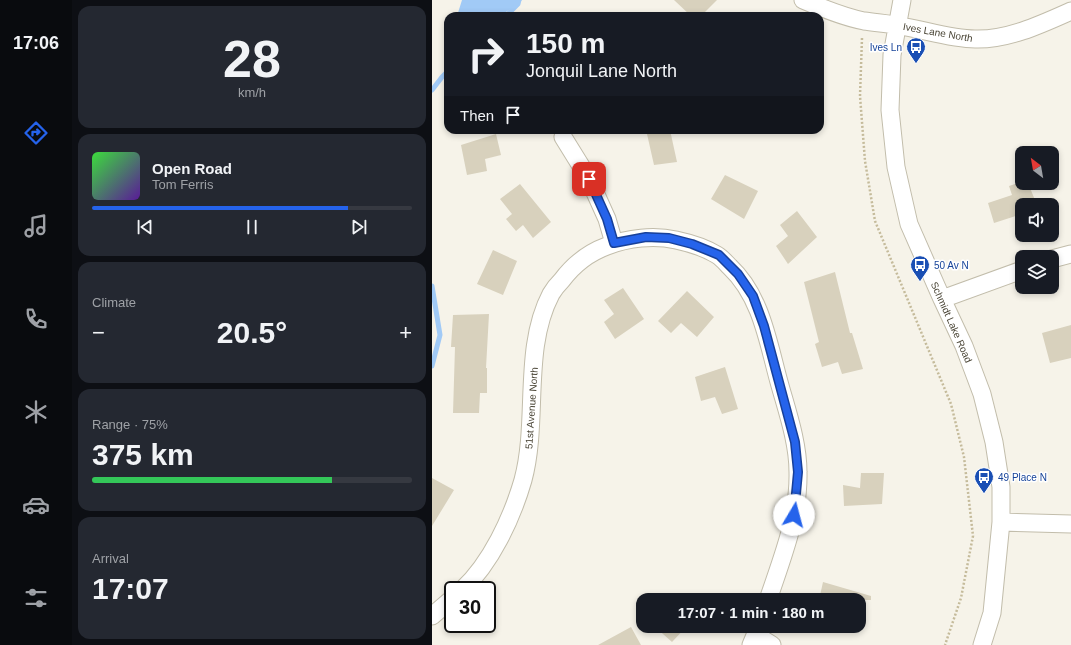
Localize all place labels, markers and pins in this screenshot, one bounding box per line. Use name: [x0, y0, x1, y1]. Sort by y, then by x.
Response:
bus stop icon: Ives Ln: [905, 36, 927, 64]
place label: Ives Ln: [870, 42, 902, 53]
pin: [572, 162, 606, 196]
bus stop icon: 50 Av N: [909, 254, 931, 282]
place label: 50 Av N: [934, 260, 969, 271]
bus stop icon: 49 Place N: [973, 466, 995, 494]
place label: 49 Place N: [998, 472, 1047, 483]

